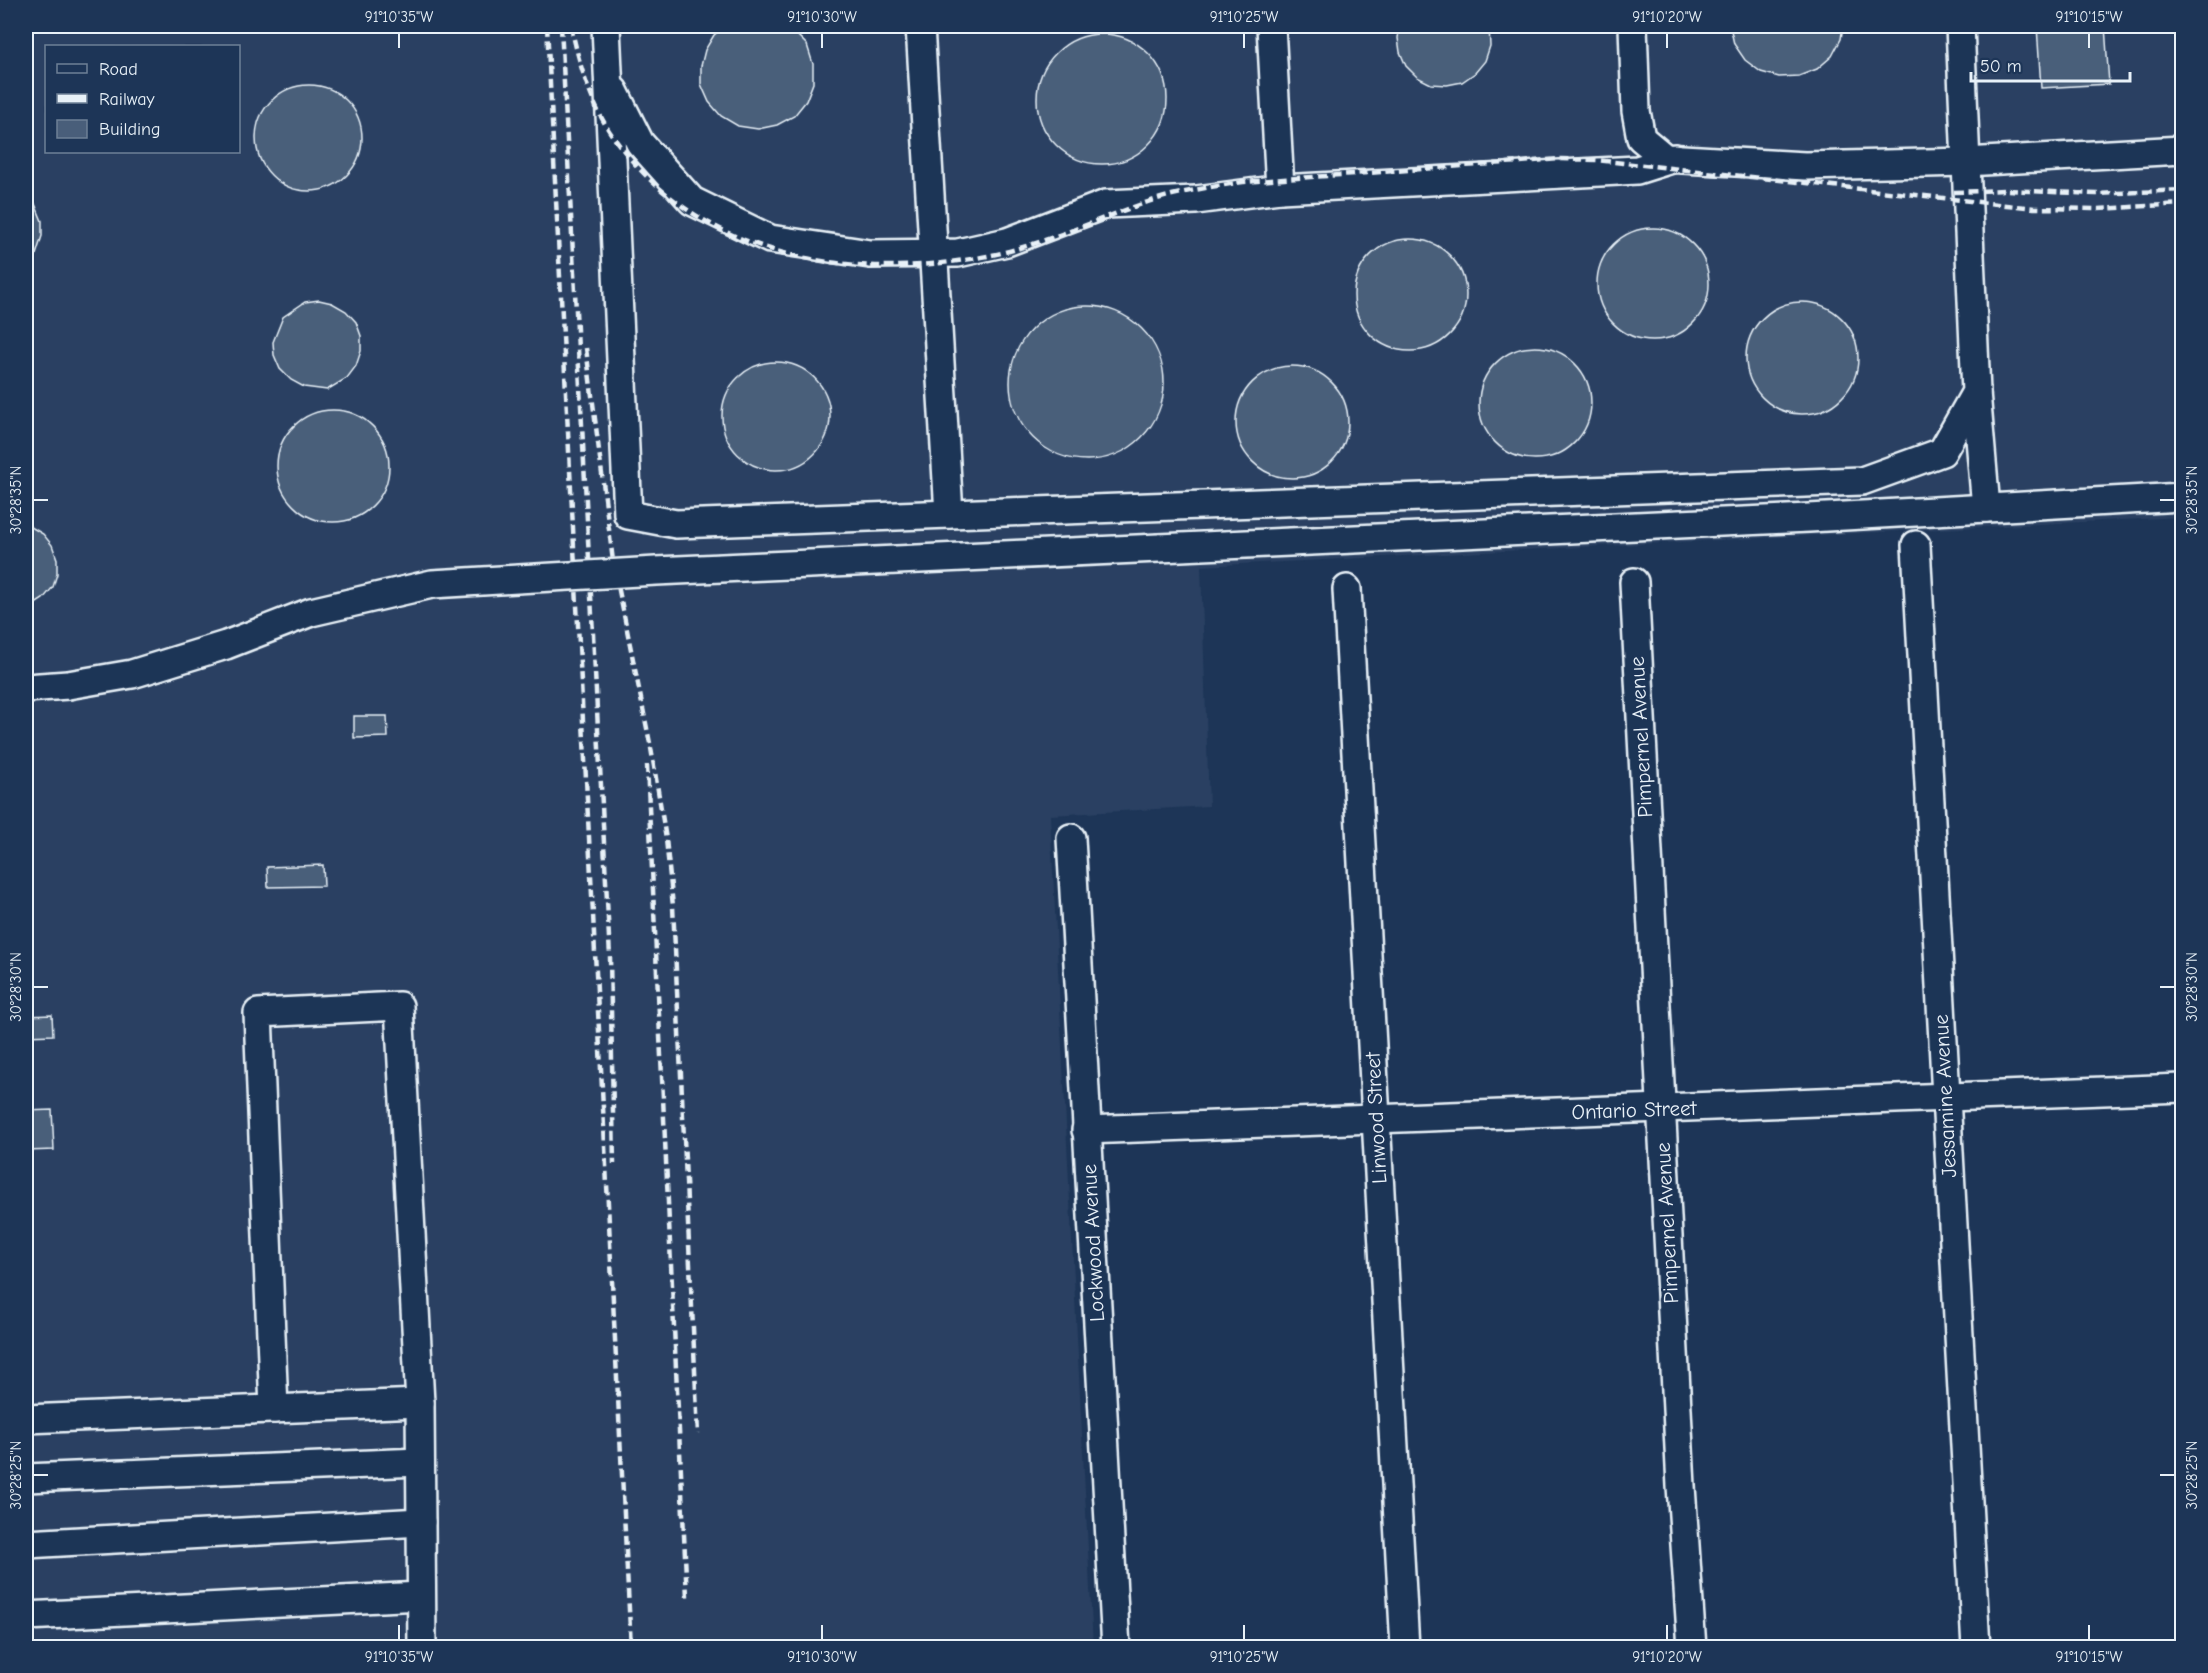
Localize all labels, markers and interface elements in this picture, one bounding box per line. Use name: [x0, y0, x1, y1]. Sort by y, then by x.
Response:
text: 91°10'35"W: [365, 8, 433, 26]
text: 91°10'30"W: [787, 8, 857, 26]
text: 91°10'25"W: [1210, 8, 1278, 26]
text: 91°10'20"W: [1632, 8, 1702, 26]
text: 91°10'15"W: [2056, 8, 2122, 26]
legend: [45, 45, 240, 153]
scale bar: [1971, 45, 2130, 83]
text: 50 m: [1980, 56, 2022, 77]
text: Road: [99, 59, 138, 80]
text: Railway: [99, 89, 156, 110]
text: Building: [99, 119, 161, 140]
text: 30°28'35"N: [7, 466, 25, 534]
text: 30°28'35"N: [2183, 466, 2201, 534]
street label: Pimpernel Avenue: [1625, 656, 1657, 818]
text: 30°28'30"N: [7, 952, 25, 1022]
text: 30°28'30"N: [2183, 952, 2201, 1022]
street label: Jessamine Avenue: [1929, 1014, 1961, 1178]
street label: Linwood Street: [1361, 1050, 1391, 1185]
street label: Ontario Street: [1571, 1096, 1698, 1124]
street label: Pimpernel Avenue: [1651, 1142, 1683, 1304]
street label: Lockwood Avenue: [1077, 1163, 1109, 1323]
text: 30°28'25"N: [7, 1441, 25, 1509]
text: 30°28'25"N: [2183, 1441, 2201, 1509]
text: 91°10'35"W: [365, 1648, 433, 1666]
text: 91°10'30"W: [787, 1648, 857, 1666]
text: 91°10'25"W: [1210, 1648, 1278, 1666]
text: 91°10'20"W: [1632, 1648, 1702, 1666]
text: 91°10'15"W: [2056, 1648, 2122, 1666]

